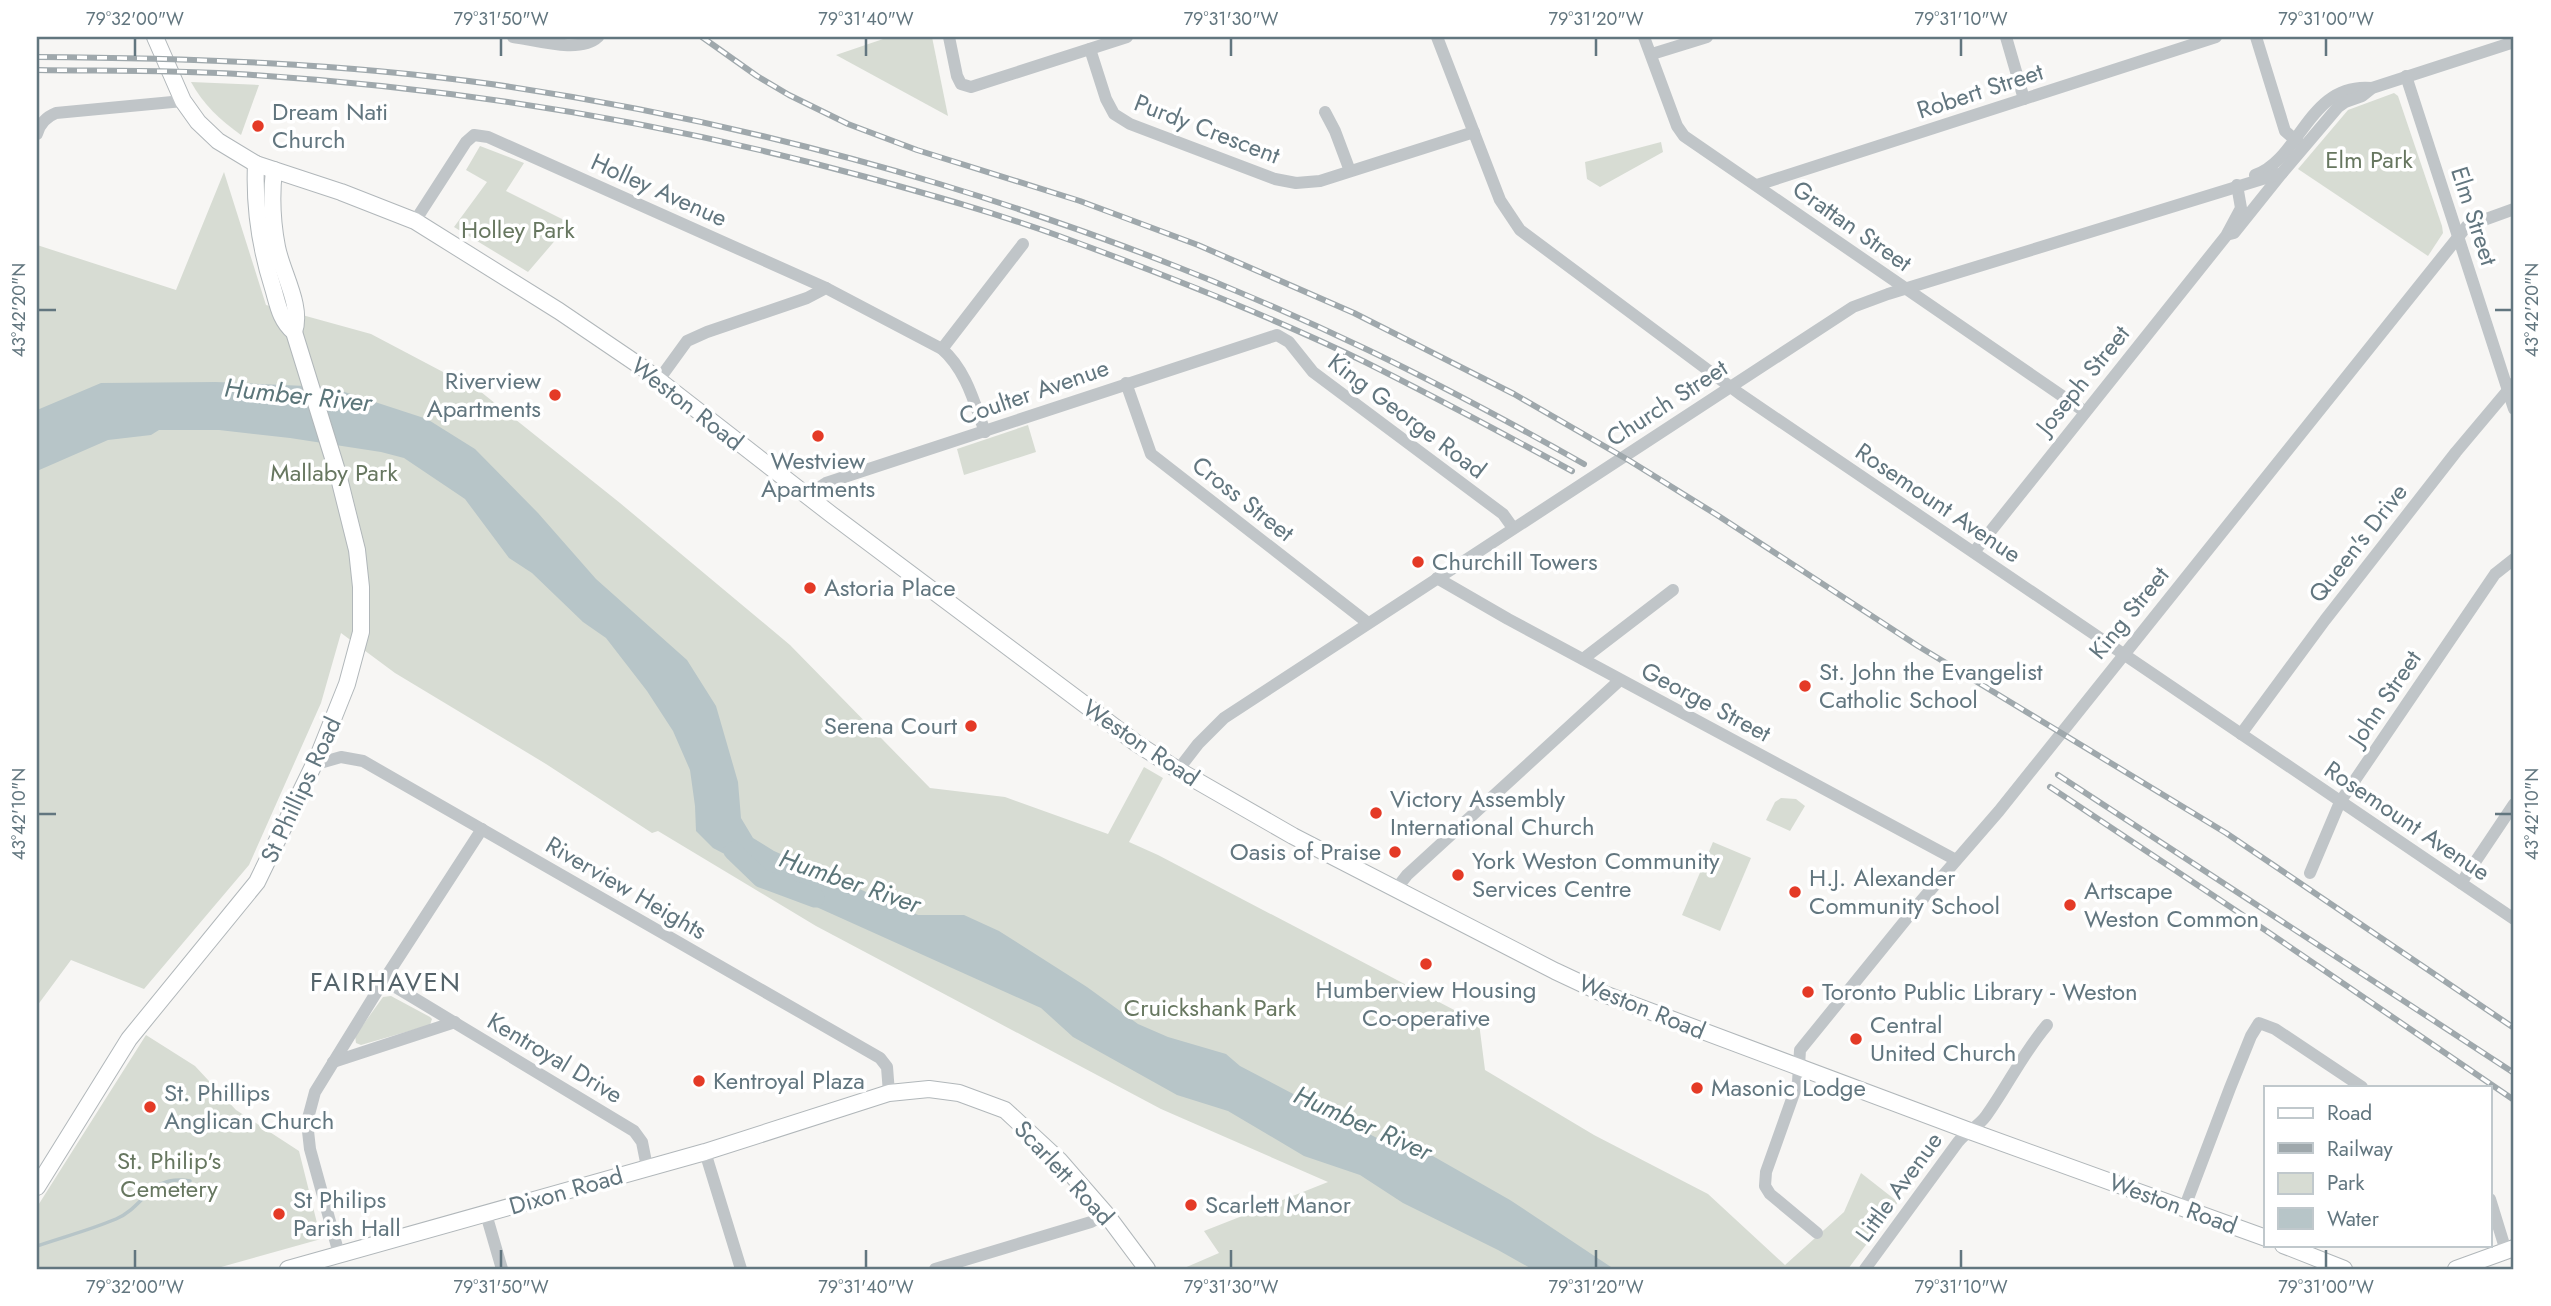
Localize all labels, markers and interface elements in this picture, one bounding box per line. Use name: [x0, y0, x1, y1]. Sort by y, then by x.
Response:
text: 79°32'00"W: [86, 6, 184, 32]
text: 79°31'50"W: [453, 6, 549, 32]
text: 79°31'40"W: [818, 6, 914, 32]
text: 79°31'30"W: [1184, 6, 1279, 32]
text: 79°31'20"W: [1548, 6, 1644, 32]
text: 79°31'10"W: [1915, 6, 2008, 32]
text: 79°31'00"W: [2278, 6, 2374, 32]
street label: Robert Street: [1912, 54, 2048, 127]
street label: Purdy Crescent: [1129, 85, 1285, 172]
place label: Dream Nati Church: [272, 94, 388, 157]
marker: Dream Nati Church: [250, 118, 266, 134]
park label: Elm Park: [2325, 142, 2413, 177]
street label: Holley Avenue: [585, 144, 733, 235]
street label: Elm Street: [2442, 162, 2507, 270]
street label: Grattan Street: [1786, 172, 1919, 280]
park label: Holley Park: [461, 212, 575, 247]
text: 43°42'20"N: [6, 263, 32, 357]
text: 43°42'20"N: [2519, 263, 2545, 357]
street label: Joseph Street: [2026, 317, 2138, 444]
street label: King George Road: [1321, 344, 1494, 487]
street label: Weston Road: [624, 348, 751, 459]
street label: Coulter Avenue: [954, 350, 1113, 433]
street label: Church Street: [1599, 350, 1734, 455]
place label: Riverview Apartments: [427, 363, 542, 426]
water label: Humber River: [222, 368, 375, 422]
marker: Riverview Apartments: [547, 387, 563, 403]
marker: Westview Apartments: [810, 428, 826, 444]
street label: Rosemount Avenue: [1848, 434, 2028, 571]
place label: Westview Apartments: [761, 443, 875, 506]
street label: Cross Street: [1185, 447, 1302, 550]
park label: Mallaby Park: [270, 455, 398, 490]
street label: Queen's Drive: [2300, 476, 2415, 610]
place label: Churchill Towers: [1432, 544, 1598, 579]
marker: Churchill Towers: [1410, 554, 1426, 570]
street label: King Street: [2080, 559, 2177, 667]
place label: Astoria Place: [824, 570, 956, 605]
marker: Astoria Place: [802, 580, 818, 596]
street label: John Street: [2338, 643, 2430, 755]
street label: George Street: [1635, 653, 1778, 751]
place label: St. John the Evangelist Catholic School: [1819, 654, 2043, 717]
marker: St. John the Evangelist Catholic School: [1797, 678, 1813, 694]
street label: Weston Road: [1076, 691, 1207, 795]
place label: Serena Court: [824, 708, 957, 743]
street label: St Phillips Road: [251, 711, 350, 869]
marker: Serena Court: [963, 718, 979, 734]
street label: Rosemount Avenue: [2317, 752, 2497, 889]
text: 43°42'10"N: [6, 768, 32, 860]
text: 43°42'10"N: [2519, 768, 2545, 860]
place label: Victory Assembly International Church: [1390, 781, 1595, 844]
marker: Victory Assembly International Church: [1368, 805, 1384, 821]
street label: Riverview Heights: [539, 827, 713, 948]
place label: Oasis of Praise: [1230, 834, 1381, 869]
water label: Humber River: [774, 839, 927, 923]
place label: York Weston Community Services Centre: [1472, 843, 1720, 906]
marker: Oasis of Praise: [1387, 844, 1403, 860]
place label: H.J. Alexander Community School: [1809, 860, 2000, 923]
marker: York Weston Community Services Centre: [1450, 867, 1466, 883]
place label: Artscape Weston Common: [2084, 873, 2259, 936]
marker: H.J. Alexander Community School: [1787, 884, 1803, 900]
marker: Artscape Weston Common: [2062, 897, 2078, 913]
marker: Humberview Housing Co-operative: [1418, 956, 1434, 972]
district label: FAIRHAVEN: [310, 963, 462, 1001]
street label: Weston Road: [1573, 965, 1711, 1048]
place label: Humberview Housing Co-operative: [1316, 972, 1536, 1035]
place label: Toronto Public Library - Weston: [1822, 974, 2138, 1009]
marker: Toronto Public Library - Weston: [1800, 984, 1816, 1000]
park label: Cruickshank Park: [1124, 990, 1297, 1025]
street label: Kentroyal Drive: [481, 1003, 630, 1112]
place label: Central United Church: [1870, 1007, 2016, 1070]
marker: Central United Church: [1848, 1031, 1864, 1047]
place label: Kentroyal Plaza: [713, 1063, 865, 1098]
place label: Masonic Lodge: [1711, 1070, 1866, 1105]
marker: Kentroyal Plaza: [691, 1073, 707, 1089]
place label: St. Phillips Anglican Church: [164, 1075, 334, 1138]
water label: Humber River: [1288, 1076, 1439, 1171]
marker: Masonic Lodge: [1689, 1080, 1705, 1096]
legend: [2264, 1086, 2492, 1246]
text: Road: [2327, 1098, 2372, 1128]
marker: St. Phillips Anglican Church: [142, 1099, 158, 1115]
street label: Scarlett Road: [1006, 1112, 1122, 1233]
street label: Little Avenue: [1847, 1124, 1950, 1249]
text: Railway: [2327, 1134, 2393, 1164]
park label: St. Philip's Cemetery: [117, 1143, 221, 1206]
street label: Dixon Road: [505, 1158, 627, 1223]
street label: Weston Road: [2104, 1164, 2242, 1243]
text: Park: [2327, 1168, 2365, 1198]
place label: St Philips Parish Hall: [293, 1182, 401, 1245]
place label: Scarlett Manor: [1205, 1187, 1352, 1222]
marker: Scarlett Manor: [1183, 1197, 1199, 1213]
text: Water: [2327, 1204, 2380, 1234]
marker: St Philips Parish Hall: [271, 1206, 287, 1222]
text: 79°32'00"W: [86, 1274, 184, 1300]
text: 79°31'50"W: [453, 1274, 549, 1300]
text: 79°31'40"W: [818, 1274, 914, 1300]
text: 79°31'30"W: [1184, 1274, 1279, 1300]
text: 79°31'20"W: [1548, 1274, 1644, 1300]
text: 79°31'10"W: [1915, 1274, 2008, 1300]
text: 79°31'00"W: [2278, 1274, 2374, 1300]

